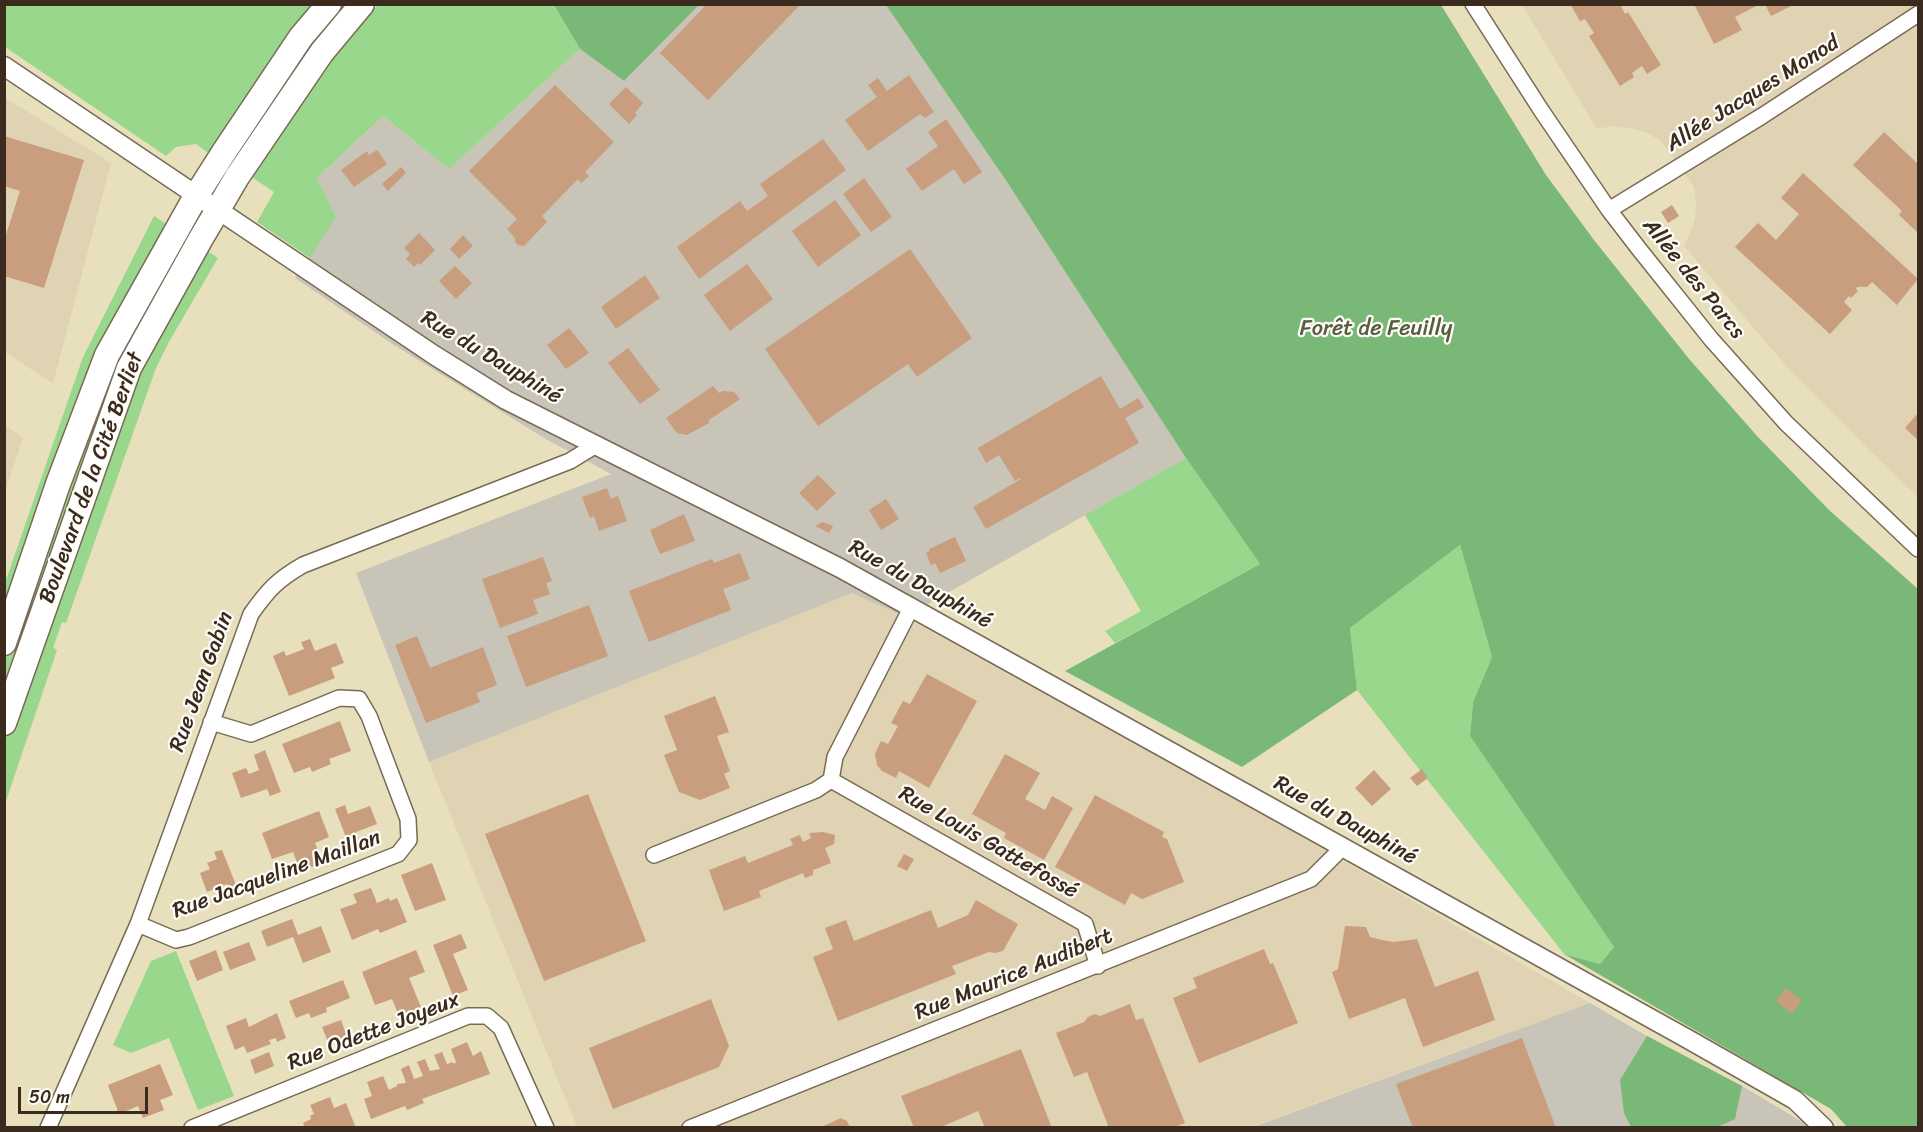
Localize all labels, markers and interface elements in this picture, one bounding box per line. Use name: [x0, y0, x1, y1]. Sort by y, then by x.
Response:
street label: Allée Jacques Monod: [1662, 30, 1844, 158]
street label: Allée des Parcs: [1636, 213, 1750, 345]
street label: Rue du Dauphiné: [416, 306, 566, 410]
park label: Forêt de Feuilly: [1300, 316, 1452, 342]
street label: Boulevard de la Cité Berliet: [34, 349, 150, 607]
street label: Rue du Dauphiné: [844, 535, 996, 635]
street label: Rue Jean Gabin: [164, 608, 240, 756]
street label: Rue du Dauphiné: [1269, 771, 1421, 871]
street label: Rue Louis Gattefossé: [894, 781, 1082, 905]
street label: Rue Jacqueline Maillan: [169, 825, 385, 925]
street label: Rue Maurice Audibert: [911, 923, 1117, 1027]
street label: Rue Odette Joyeux: [284, 987, 464, 1077]
scale bar: [21, 1075, 152, 1113]
text: 50 m: [29, 1081, 70, 1113]

